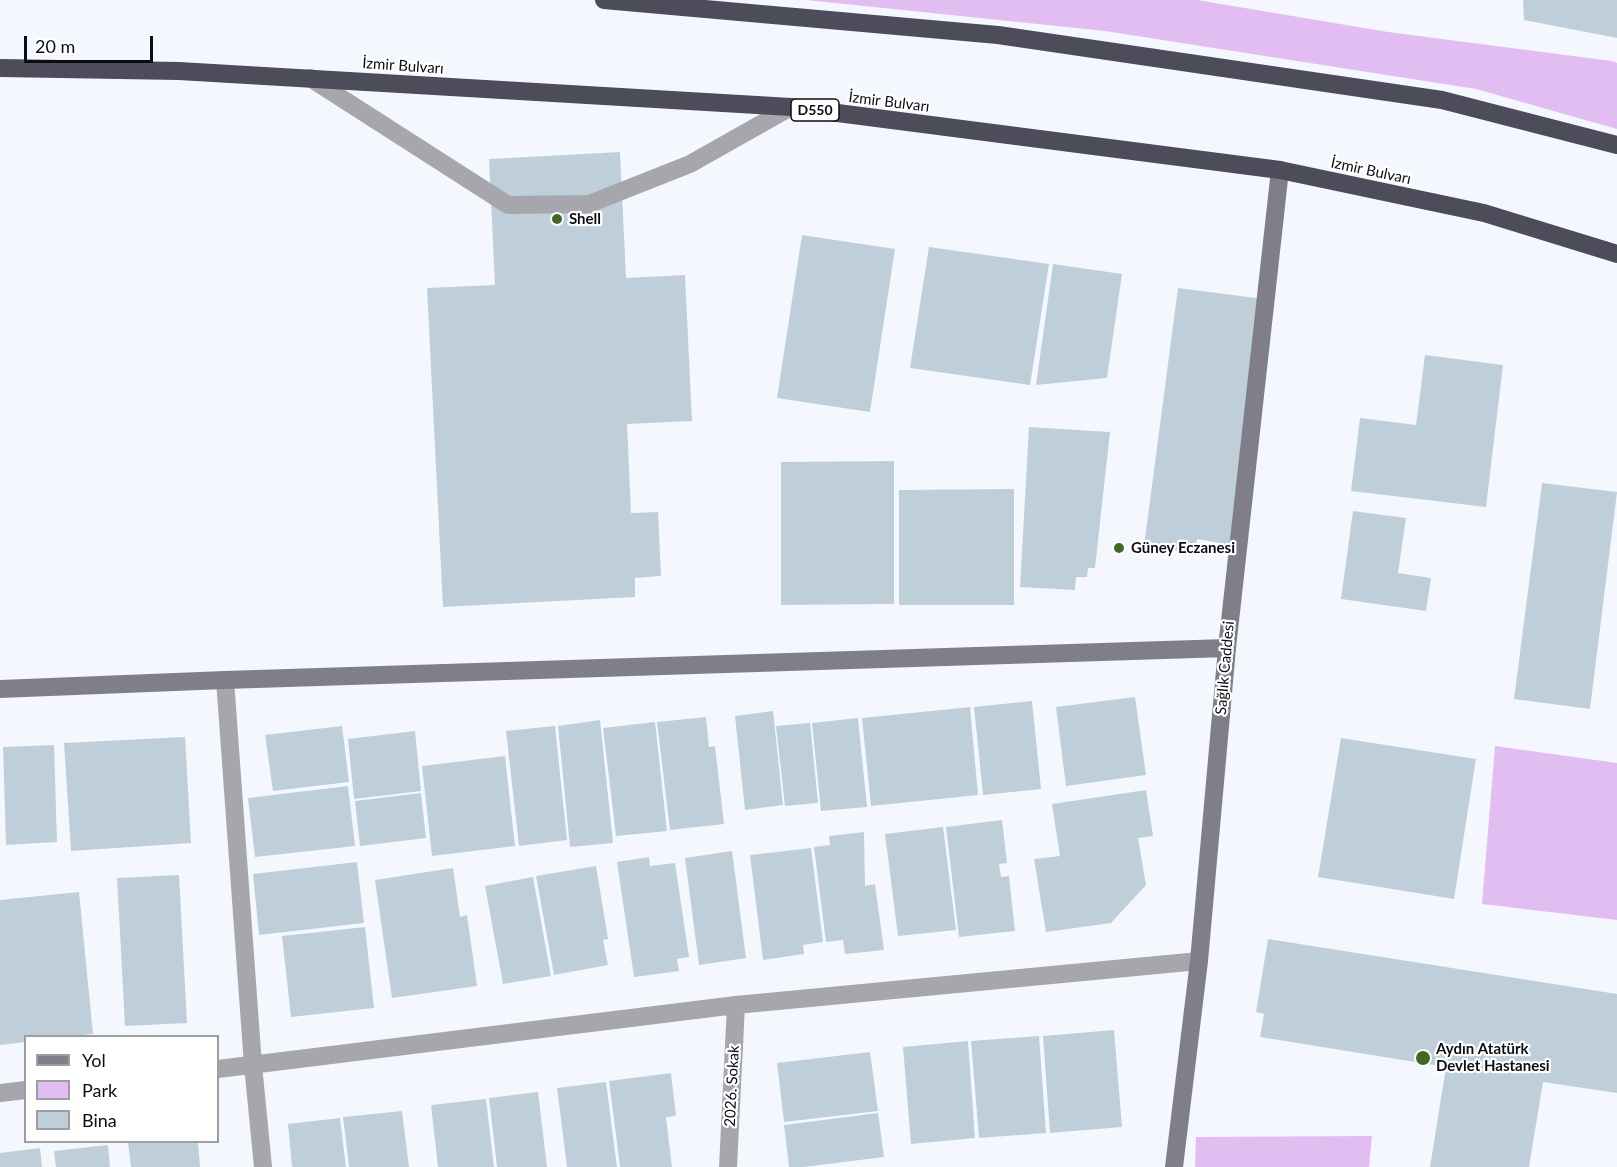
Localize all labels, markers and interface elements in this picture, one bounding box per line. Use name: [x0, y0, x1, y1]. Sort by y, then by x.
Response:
scale bar: [27, 24, 156, 62]
text: 20 m: [35, 35, 75, 57]
street label: İzmir Bulvarı: [362, 54, 444, 78]
street label: İzmir Bulvarı: [847, 88, 931, 116]
road number: D550: [791, 99, 839, 121]
street label: İzmir Bulvarı: [1329, 154, 1413, 188]
place label: Shell: [569, 210, 601, 228]
marker: Shell: [550, 212, 564, 226]
place label: Güney Eczanesi: [1131, 539, 1235, 557]
marker: Güney Eczanesi: [1112, 541, 1126, 555]
street label: Sağlık Caddesi: [1212, 620, 1238, 716]
legend: [24, 1035, 219, 1143]
place label: Aydın Atatürk Devlet Hastanesi: [1436, 1040, 1550, 1075]
street label: 2026. Sokak: [721, 1045, 743, 1127]
text: Yol: [82, 1049, 106, 1071]
marker: Aydın Atatürk Devlet Hastanesi: [1414, 1049, 1432, 1067]
text: Park: [82, 1079, 117, 1101]
text: Bina: [82, 1109, 117, 1131]

